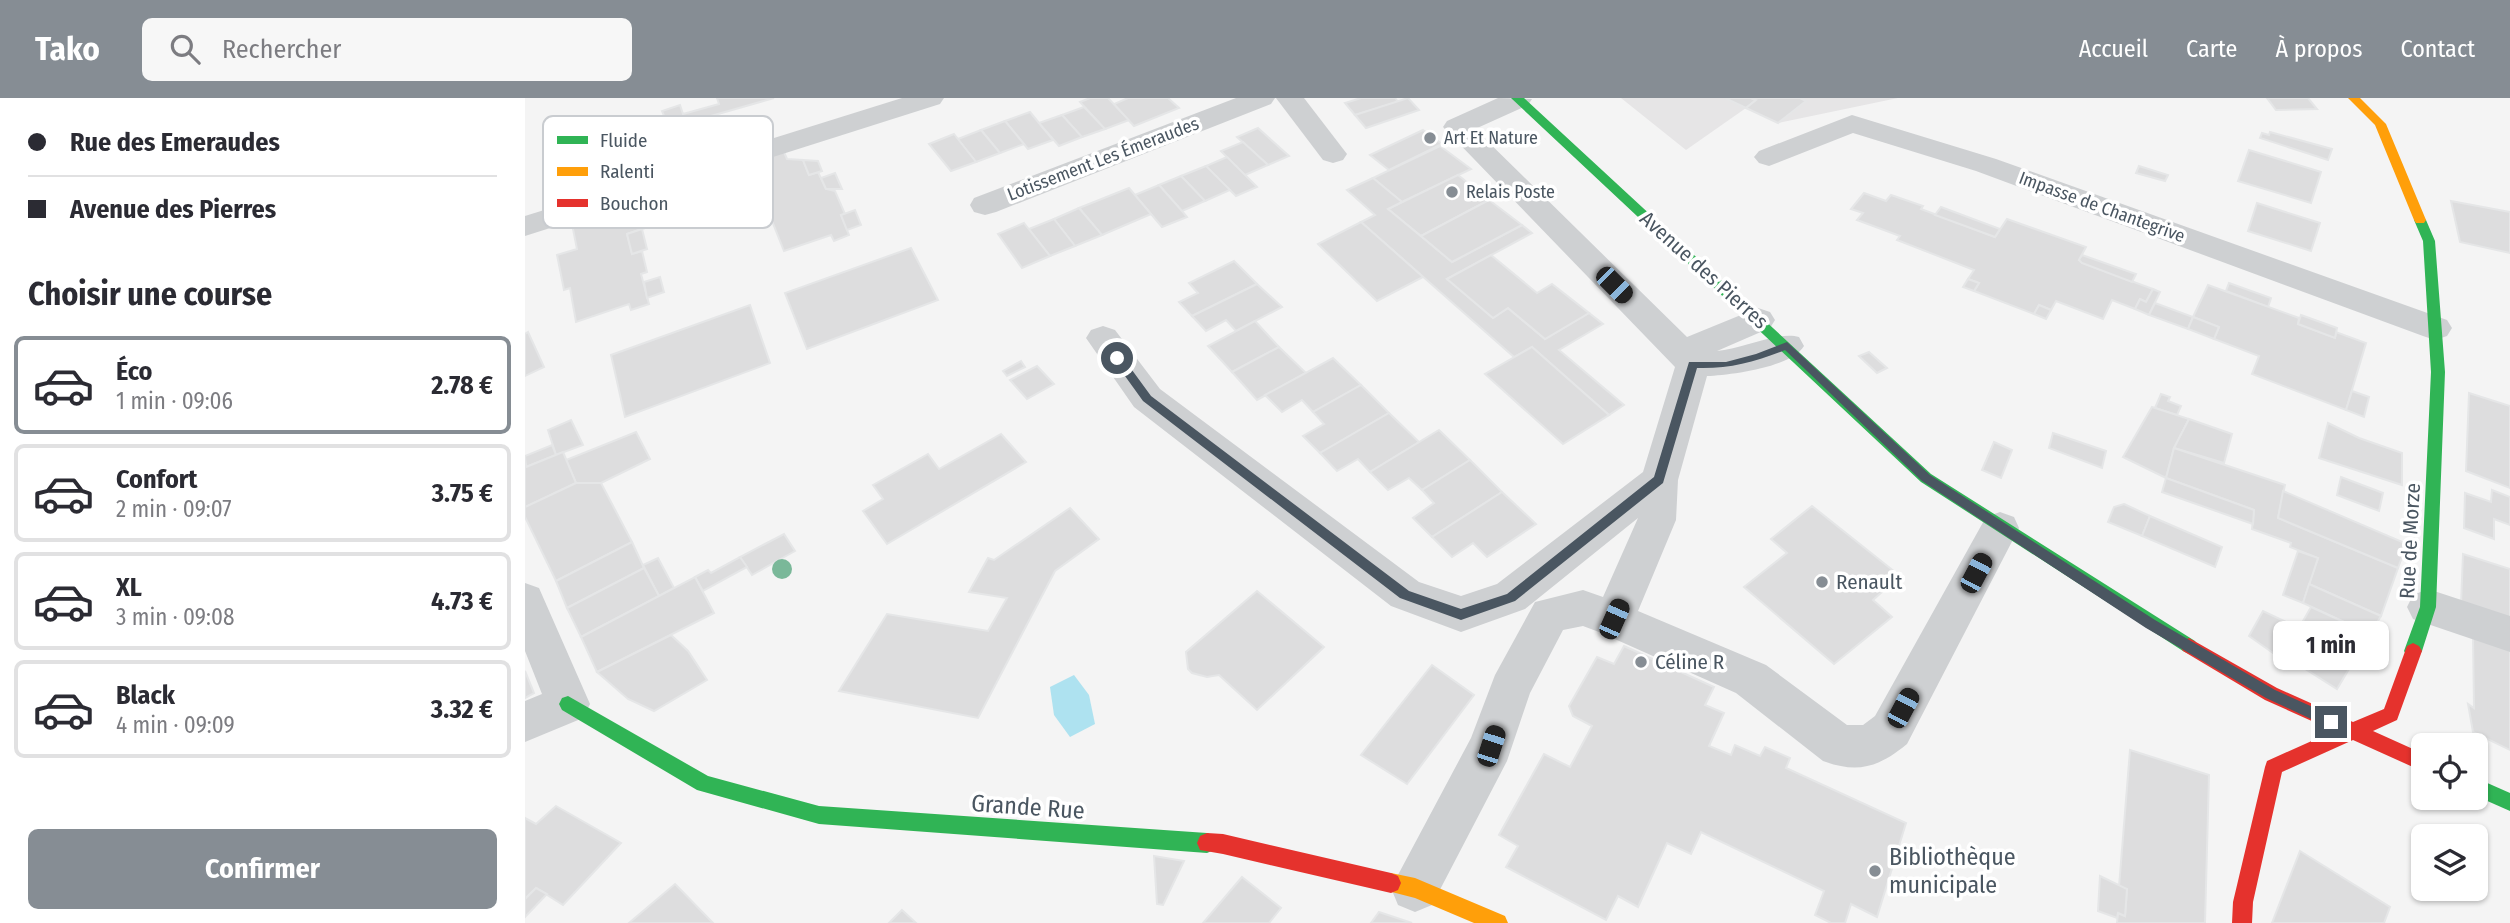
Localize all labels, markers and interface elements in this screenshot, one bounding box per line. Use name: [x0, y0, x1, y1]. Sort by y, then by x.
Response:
search box: [142, 18, 632, 81]
text: Tako: [35, 29, 100, 69]
icon: search: [166, 30, 204, 68]
text: Rechercher: [222, 34, 341, 65]
text: Accueil: [2079, 35, 2148, 63]
text: Carte: [2186, 35, 2237, 63]
text: À propos: [2275, 35, 2362, 63]
text: Contact: [2400, 35, 2475, 63]
street label: Lotissement Les Émeraudes: [1004, 111, 1202, 206]
legend: [543, 116, 773, 228]
text: Rue des Emeraudes: [70, 127, 280, 158]
place label: Art Et Nature: [1444, 127, 1538, 149]
text: Fluide: [600, 129, 647, 152]
marker: Art Et Nature: [1422, 130, 1438, 146]
text: Ralenti: [600, 160, 655, 183]
street label: Impasse de Chantegrive: [2016, 167, 2188, 247]
place label: Relais Poste: [1466, 181, 1555, 203]
marker: Relais Poste: [1444, 184, 1460, 200]
text: Bouchon: [600, 192, 668, 215]
text: Avenue des Pierres: [70, 194, 276, 225]
street label: Avenue des Pierres: [1634, 206, 1774, 334]
car: [1592, 263, 1637, 307]
text: Choisir une course: [28, 275, 272, 313]
route start: [1101, 342, 1133, 374]
icon: car: [32, 354, 95, 417]
text: Éco: [116, 356, 153, 387]
text: 2.78 €: [431, 370, 493, 401]
text: 1 min · 09:06: [116, 387, 233, 415]
icon: car: [32, 462, 95, 525]
text: Confort: [116, 464, 197, 495]
text: 3.75 €: [432, 478, 493, 509]
street label: Rue de Morze: [2394, 482, 2426, 600]
text: 2 min · 09:07: [116, 495, 232, 523]
car: [1957, 550, 1996, 596]
place label: Renault: [1836, 569, 1902, 595]
icon: car: [32, 570, 95, 633]
text: XL: [116, 572, 142, 603]
marker: Renault: [1814, 574, 1830, 590]
text: 4.73 €: [431, 586, 493, 617]
car: [1596, 596, 1633, 642]
text: 3 min · 09:08: [116, 603, 234, 631]
callout: 1 min: [2273, 620, 2389, 670]
text: 1 min: [2306, 631, 2356, 659]
place label: Céline R: [1655, 649, 1725, 675]
marker: Céline R: [1633, 654, 1649, 670]
icon: car: [32, 678, 95, 741]
text: Black: [116, 680, 175, 711]
car: [1884, 685, 1923, 731]
text: 3.32 €: [431, 694, 493, 725]
route end: [2315, 706, 2347, 738]
text: 4 min · 09:09: [116, 711, 235, 739]
car: [1475, 723, 1508, 769]
map controls: [2411, 733, 2488, 901]
button: locate: [2411, 733, 2488, 810]
street label: Grande Rue: [970, 789, 1086, 825]
button: layers: [2411, 824, 2488, 901]
button: Confirmer: [28, 829, 497, 909]
place label: Bibliothèque municipale: [1889, 843, 2016, 899]
marker: Bibliothèque municipale: [1867, 863, 1883, 879]

